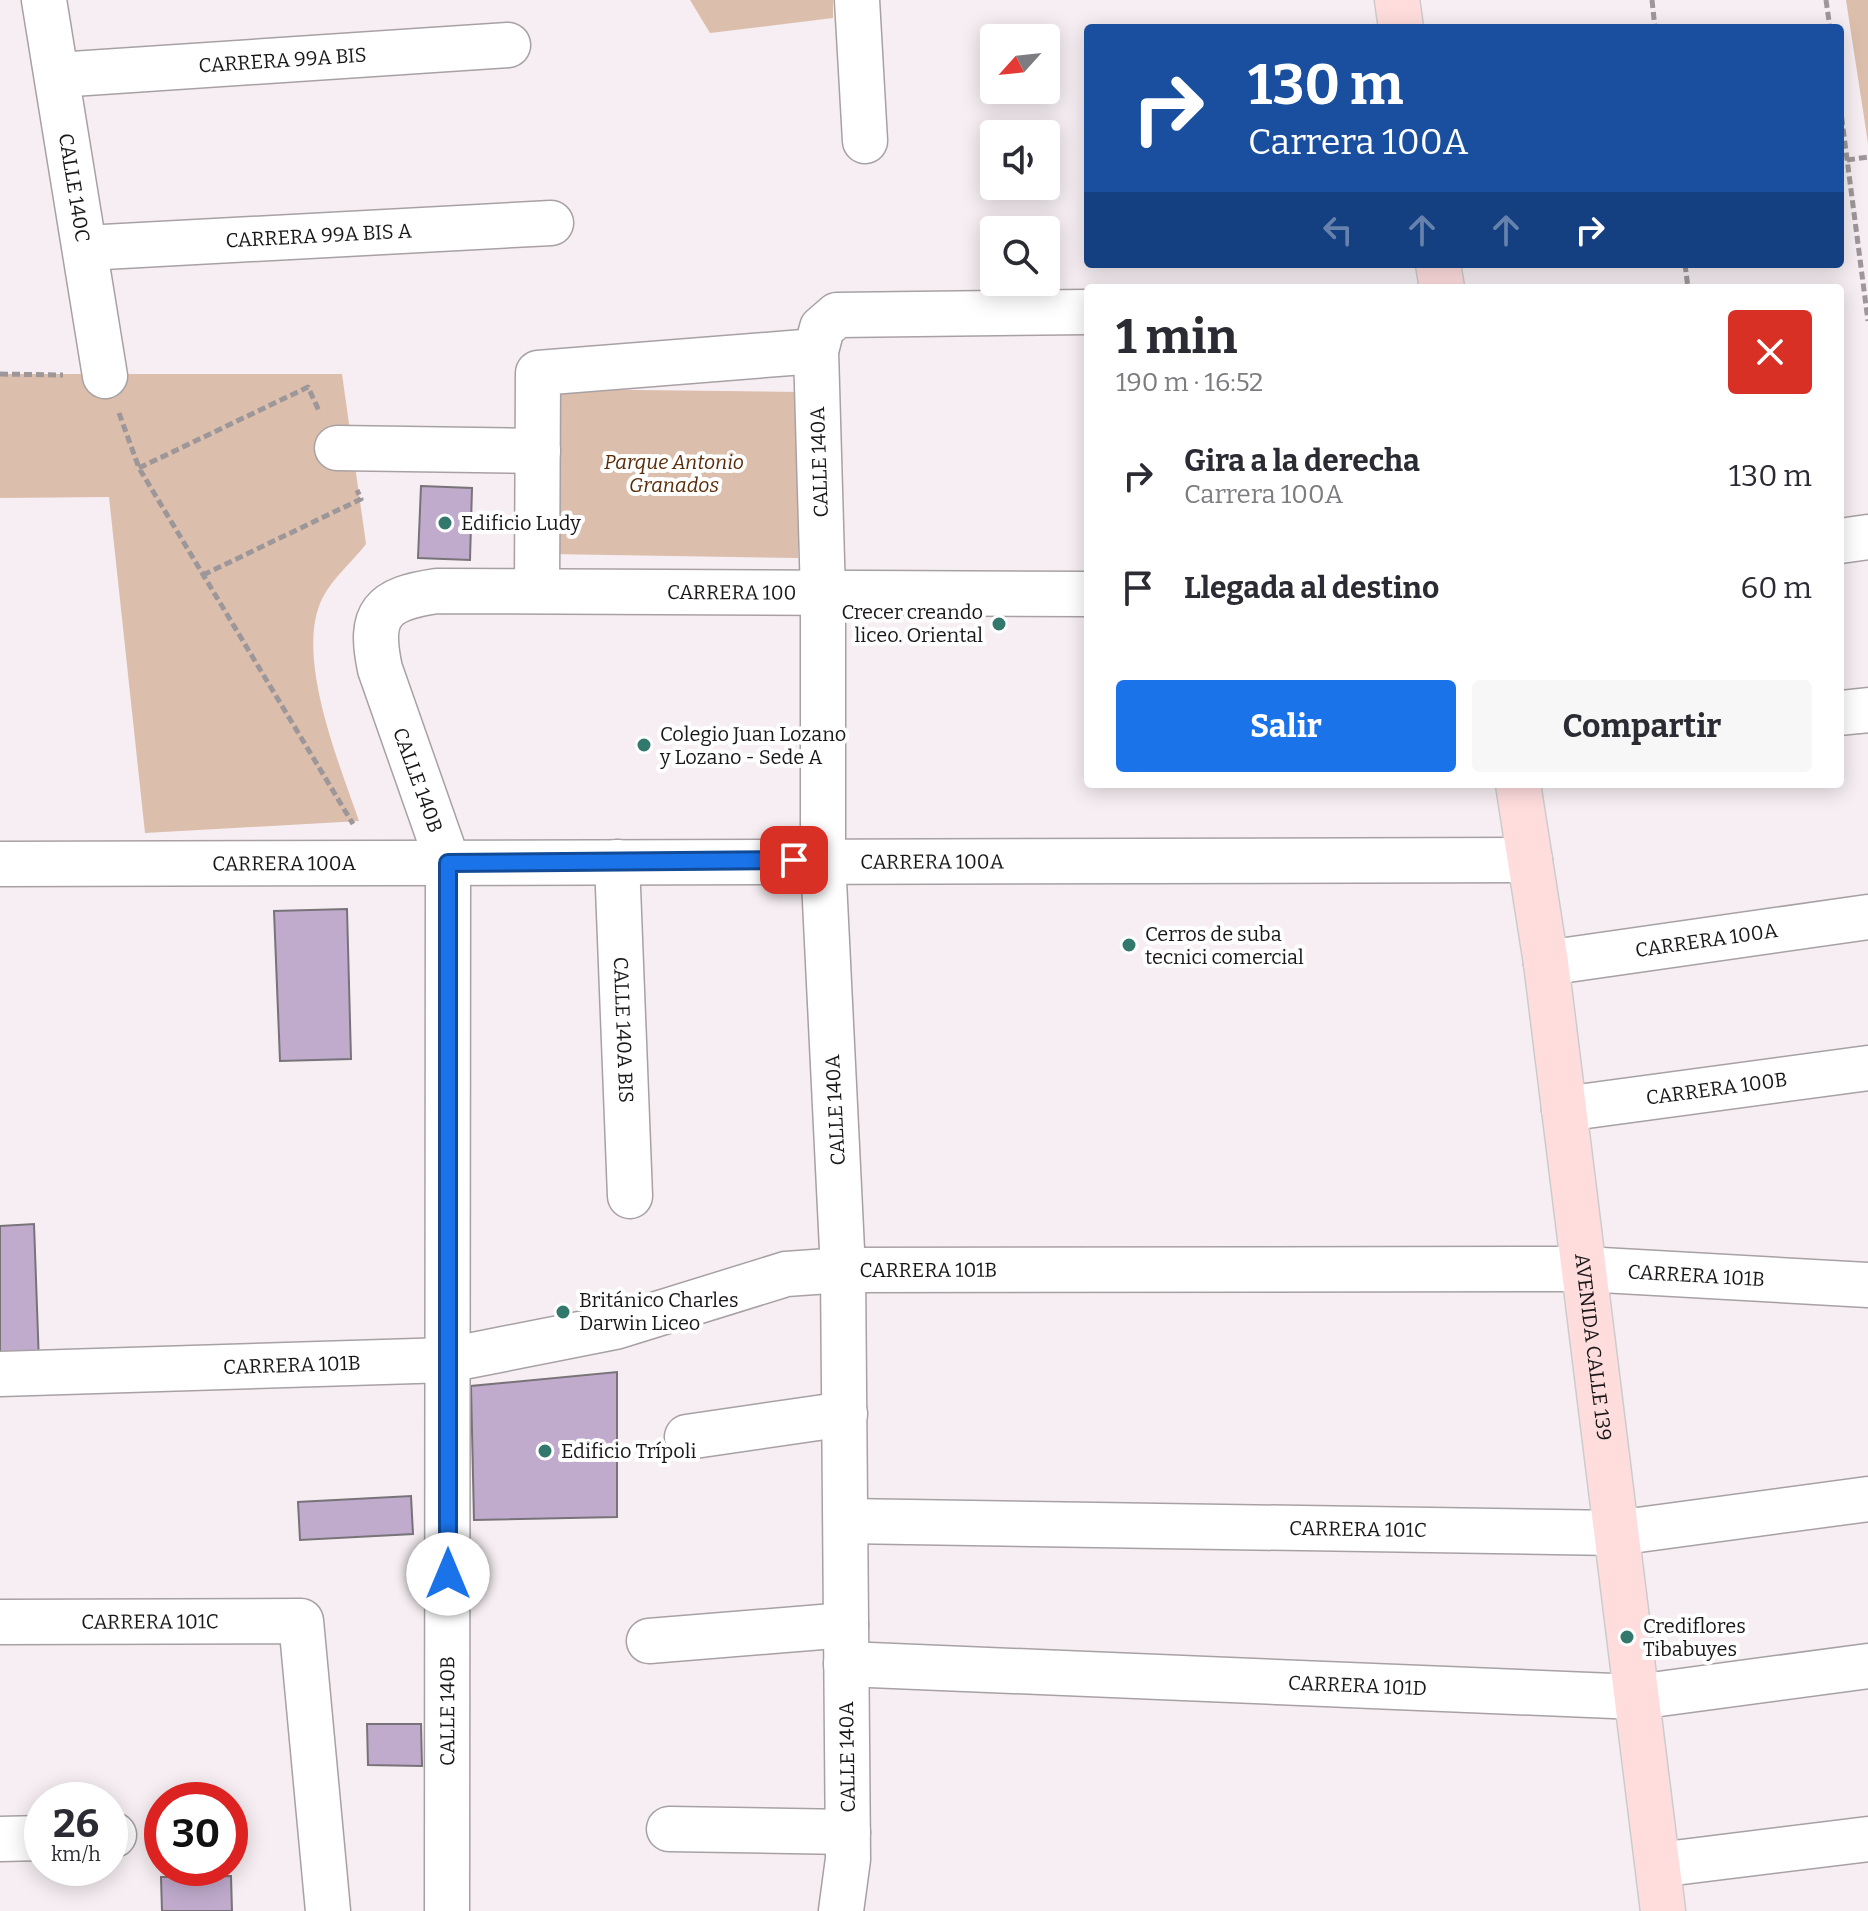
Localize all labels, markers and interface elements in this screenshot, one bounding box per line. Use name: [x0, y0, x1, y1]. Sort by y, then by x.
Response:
north arrow: [980, 24, 1060, 104]
map controls: [980, 24, 1060, 296]
street label: CARRERA 99A BIS: [198, 42, 367, 78]
text: 130 m: [1248, 52, 1404, 119]
icon: right: [1116, 56, 1220, 160]
button: sound: [980, 120, 1060, 200]
text: Carrera 100A: [1248, 120, 1468, 164]
street label: CALLE 140C: [54, 131, 95, 244]
icon: left: [1316, 208, 1360, 252]
icon: ahead: [1400, 208, 1444, 252]
icon: ahead: [1484, 208, 1528, 252]
icon: right: [1568, 208, 1612, 252]
button: search: [980, 216, 1060, 296]
street label: CARRERA 99A BIS A: [225, 218, 413, 252]
text: 1 min: [1116, 308, 1237, 366]
button: close: [1728, 310, 1812, 394]
text: 190 m · 16:52: [1116, 367, 1263, 398]
street label: CALLE 140A: [805, 405, 833, 518]
text: Gira a la derecha: [1184, 443, 1420, 479]
park label: Parque Antonio Granados: [604, 450, 744, 497]
icon: right: [1116, 454, 1160, 498]
text: 130 m: [1729, 458, 1812, 494]
text: Carrera 100A: [1184, 479, 1343, 510]
place label: Edificio Ludy: [461, 511, 581, 535]
marker: Edificio Ludy: [436, 514, 454, 532]
icon: arrive: [1116, 566, 1160, 610]
text: Llegada al destino: [1184, 570, 1439, 606]
text: 60 m: [1741, 570, 1812, 606]
street label: CARRERA 100: [667, 580, 797, 605]
place label: Crecer creando liceo. Oriental: [841, 600, 983, 647]
marker: Crecer creando liceo. Oriental: [990, 615, 1008, 633]
button: Salir: [1116, 680, 1456, 772]
button: Compartir: [1472, 680, 1812, 772]
place label: Colegio Juan Lozano y Lozano - Sede A: [659, 722, 846, 769]
street label: CALLE 140B: [388, 724, 448, 836]
marker: Colegio Juan Lozano y Lozano - Sede A: [635, 736, 653, 754]
pin: [760, 826, 828, 894]
icon: arrive: [772, 838, 816, 882]
street label: CARRERA 100A: [860, 849, 1005, 874]
street label: CARRERA 100A: [212, 851, 357, 875]
street label: CARRERA 100A: [1634, 918, 1780, 962]
place label: Cerros de suba tecnici comercial: [1145, 922, 1304, 969]
marker: Cerros de suba tecnici comercial: [1120, 936, 1138, 954]
street label: CALLE 140A BIS: [609, 956, 638, 1103]
street label: CALLE 140A: [820, 1053, 850, 1166]
street label: CARRERA 100B: [1644, 1067, 1789, 1110]
street label: AVENIDA CALLE 139: [1570, 1252, 1617, 1442]
street label: CARRERA 101B: [860, 1258, 997, 1282]
street label: CARRERA 101B: [1627, 1259, 1766, 1291]
place label: Británico Charles Darwin Liceo: [579, 1288, 738, 1335]
marker: Británico Charles Darwin Liceo: [554, 1303, 572, 1321]
street label: CARRERA 101B: [223, 1351, 361, 1379]
place label: Edificio Trípoli: [561, 1439, 696, 1463]
marker: Edificio Trípoli: [536, 1442, 554, 1460]
street label: CARRERA 101C: [1289, 1516, 1427, 1542]
position arrow: [406, 1532, 490, 1616]
street label: CARRERA 101C: [81, 1609, 219, 1634]
place label: Crediflores Tibabuyes: [1643, 1614, 1746, 1661]
marker: Crediflores Tibabuyes: [1618, 1628, 1636, 1646]
street label: CALLE 140B: [435, 1656, 459, 1766]
street label: CARRERA 101D: [1288, 1670, 1428, 1700]
street label: CALLE 140A: [834, 1700, 860, 1813]
speed limit sign: 30: [144, 1782, 248, 1886]
text: 26: [53, 1800, 99, 1848]
text: km/h: [51, 1842, 101, 1866]

